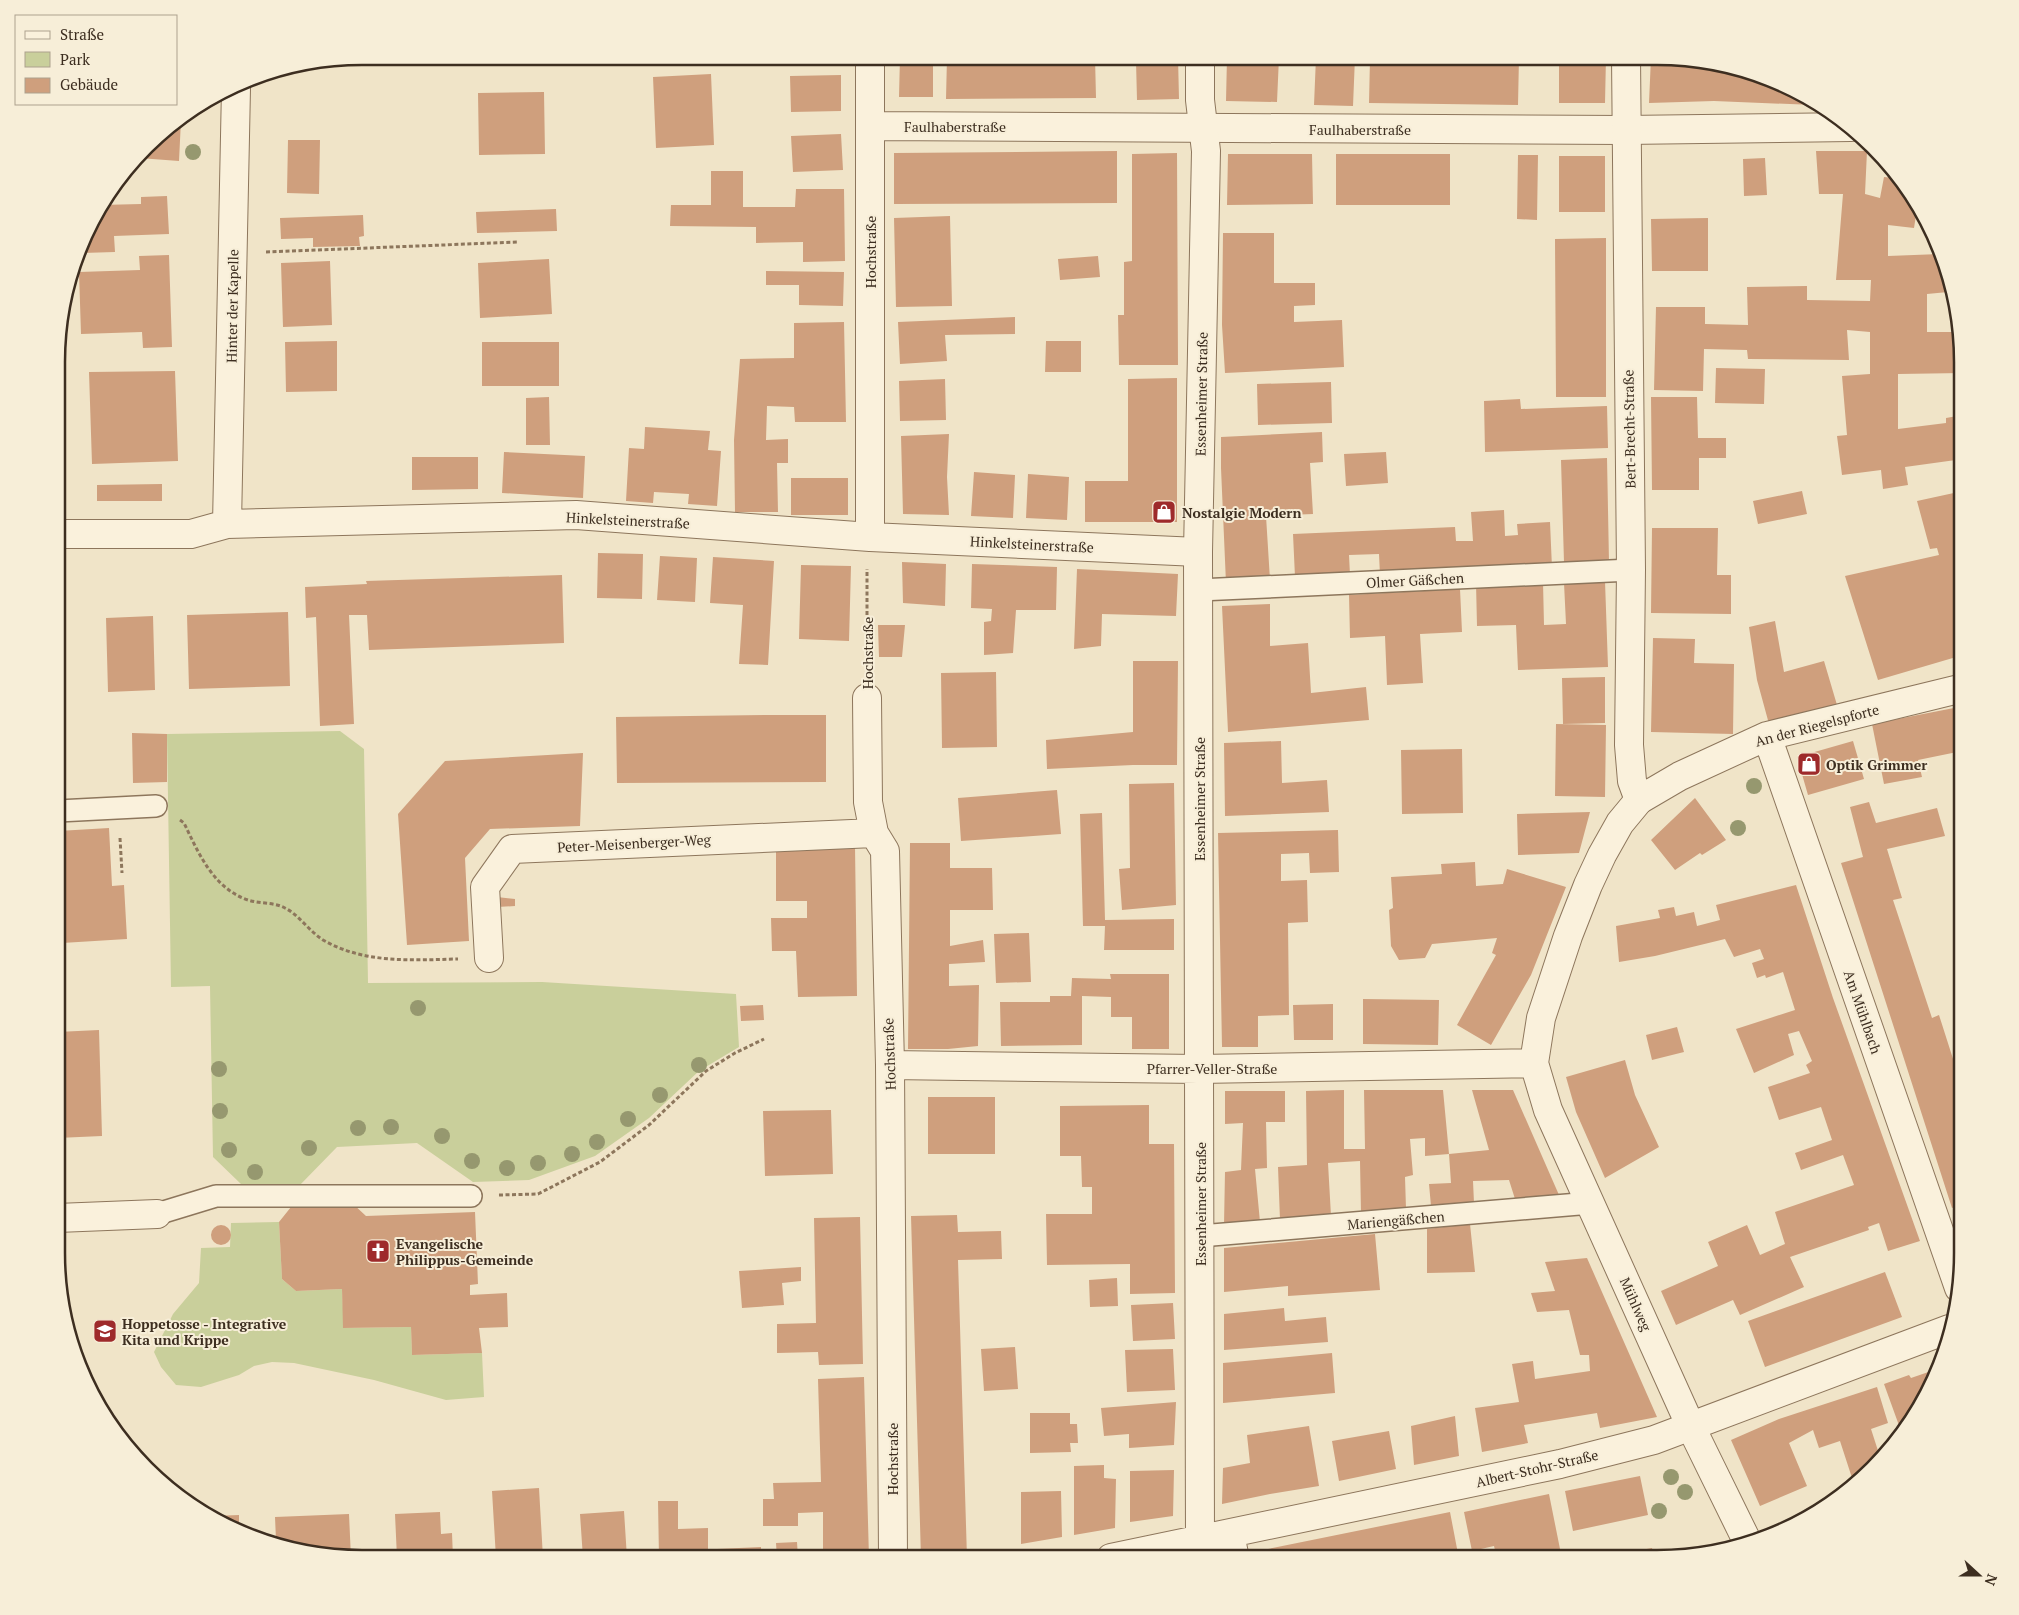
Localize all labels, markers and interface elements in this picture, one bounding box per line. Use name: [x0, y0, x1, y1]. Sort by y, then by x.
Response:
legend: [15, 15, 178, 105]
text: Straße: [60, 24, 104, 44]
text: Park: [60, 49, 90, 69]
text: Gebäude: [60, 74, 118, 94]
street label: Faulhaberstraße: [904, 117, 1006, 136]
street label: Faulhaberstraße: [1309, 120, 1411, 139]
street label: Hochstraße: [861, 216, 880, 288]
street label: Hinter der Kapelle: [222, 249, 242, 363]
street label: Essenheimer Straße: [1190, 332, 1212, 456]
street label: Bert-Brecht-Straße: [1618, 369, 1640, 489]
shop icon: Nostalgie Modern: [1151, 499, 1177, 525]
place label: Nostalgie Modern: [1182, 503, 1301, 522]
street label: Hinkelsteinerstraße: [566, 507, 690, 533]
street label: Hinkelsteinerstraße: [970, 531, 1094, 557]
street label: Olmer Gäßchen: [1365, 568, 1465, 592]
street label: Hochstraße: [858, 617, 877, 689]
street label: An der Riegelspforte: [1753, 699, 1881, 751]
street label: Essenheimer Straße: [1190, 737, 1209, 861]
shop icon: Optik Grimmer: [1796, 751, 1822, 777]
place label: Optik Grimmer: [1826, 755, 1927, 774]
street label: Peter-Meisenberger-Weg: [557, 829, 712, 857]
street label: Am Mühlbach: [1840, 968, 1886, 1056]
street label: Hochstraße: [878, 1018, 900, 1090]
street label: Pfarrer-Veller-Straße: [1147, 1059, 1277, 1078]
street label: Essenheimer Straße: [1191, 1142, 1210, 1266]
street label: Mariengäßchen: [1347, 1206, 1446, 1234]
place label: Evangelische Philippus-Gemeinde: [396, 1234, 534, 1269]
church icon: Evangelische Philippus-Gemeinde: [365, 1238, 391, 1264]
street label: Mühlweg: [1616, 1274, 1657, 1334]
place label: Hoppetosse - Integrative Kita und Krippe: [122, 1314, 287, 1349]
school or university icon: Hoppetosse - Integrative Kita und Krippe: [92, 1318, 118, 1344]
street label: Hochstraße: [883, 1423, 902, 1495]
street label: Albert-Stohr-Straße: [1474, 1445, 1600, 1491]
north arrow: [1954, 1550, 2004, 1600]
text: N: [1981, 1571, 2002, 1589]

